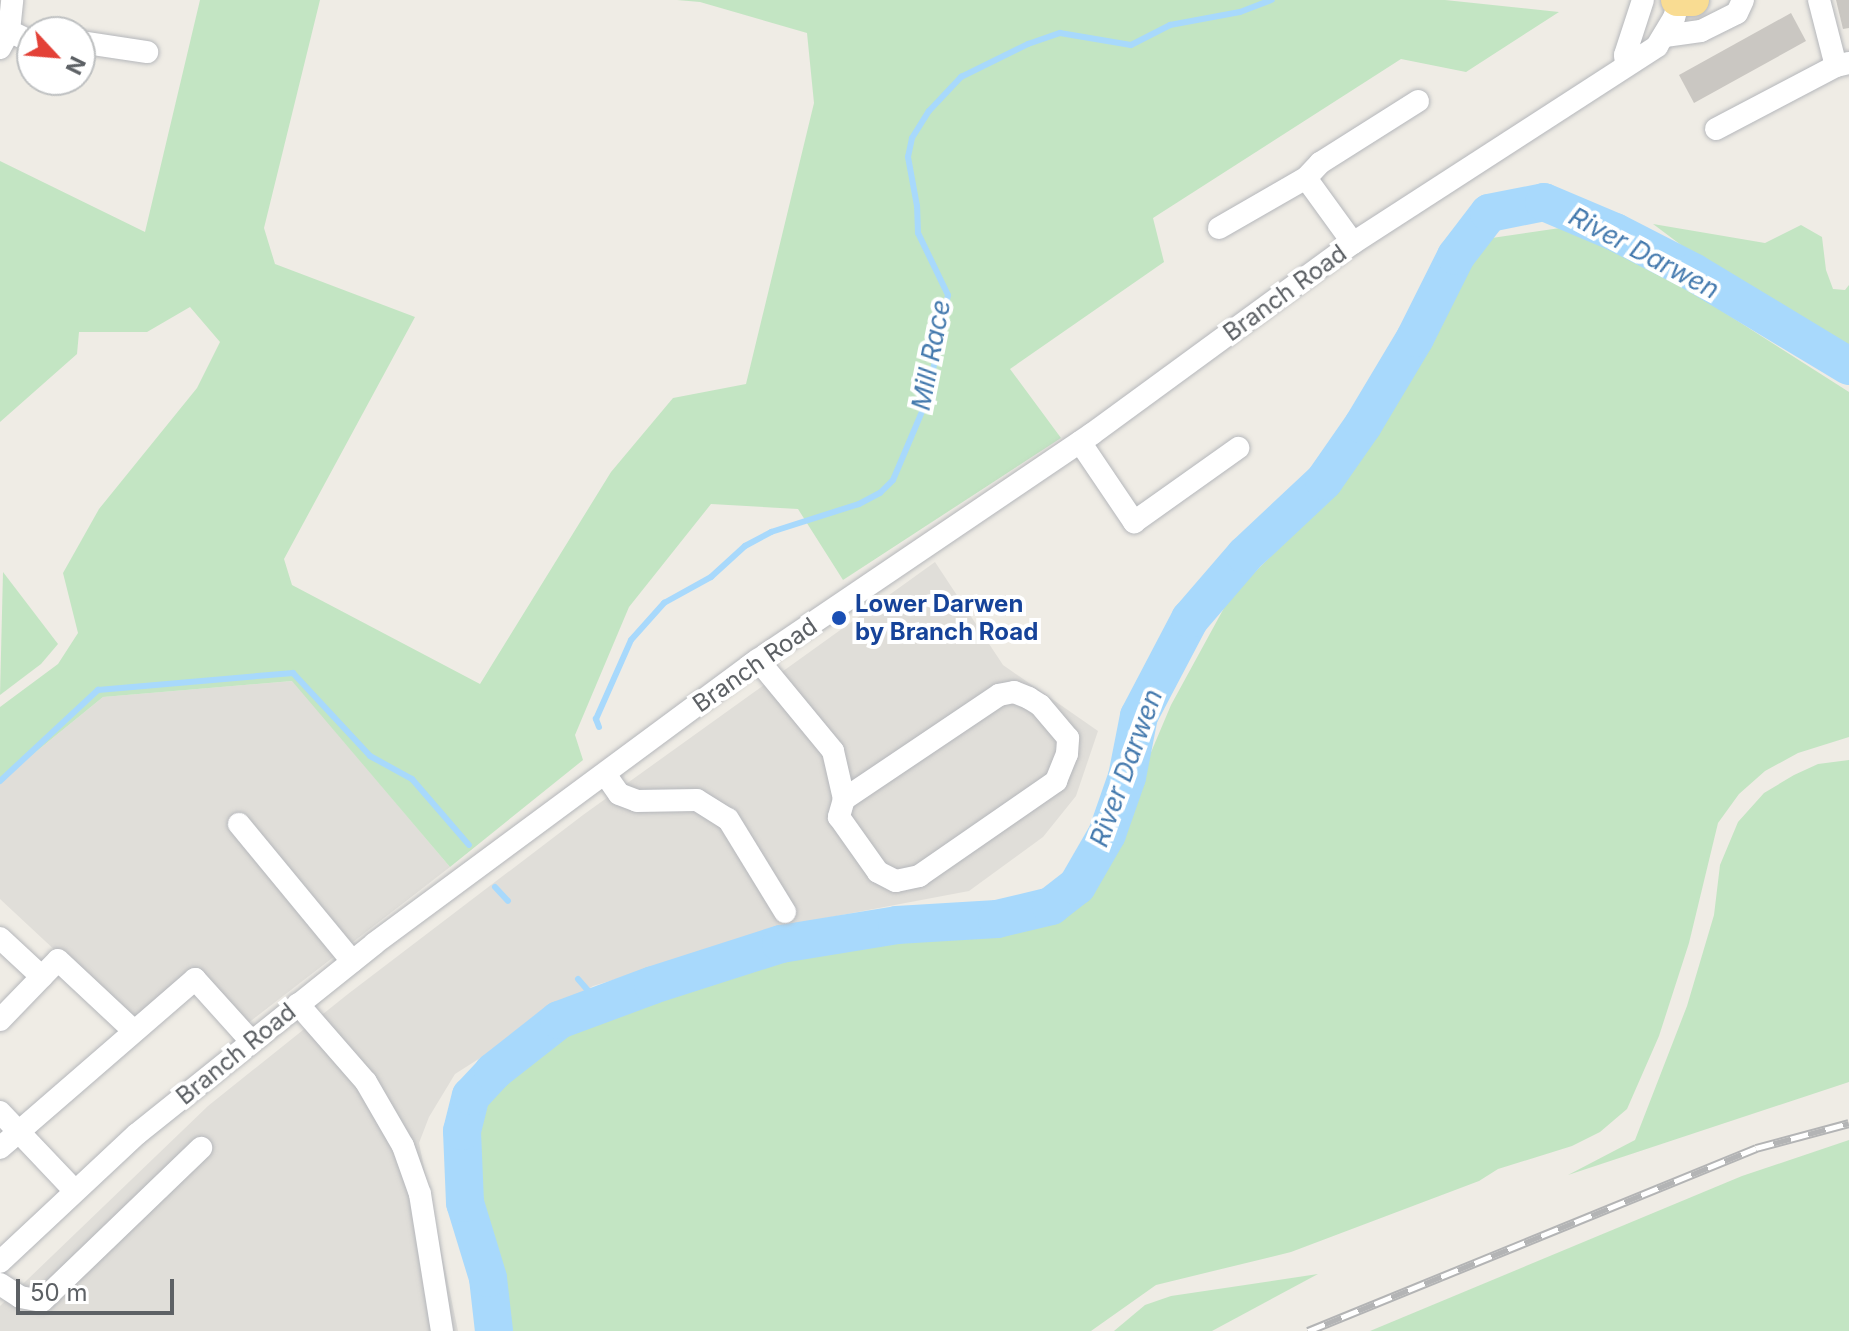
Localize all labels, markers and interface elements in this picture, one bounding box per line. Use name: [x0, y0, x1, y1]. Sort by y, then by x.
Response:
north arrow: [16, 16, 96, 96]
text: N: [60, 52, 91, 79]
water label: River Darwen: [1564, 200, 1724, 306]
street label: Branch Road: [1218, 239, 1352, 347]
water label: Mill Race: [905, 297, 957, 413]
place label: Lower Darwen by Branch Road: [855, 590, 1038, 646]
marker: Lower Darwen by Branch Road: [830, 609, 848, 627]
street label: Branch Road: [687, 612, 823, 718]
water label: River Darwen: [1083, 685, 1169, 851]
street label: Branch Road: [171, 997, 301, 1111]
scale bar: [20, 1263, 178, 1313]
text: 50 m: [30, 1278, 88, 1307]

